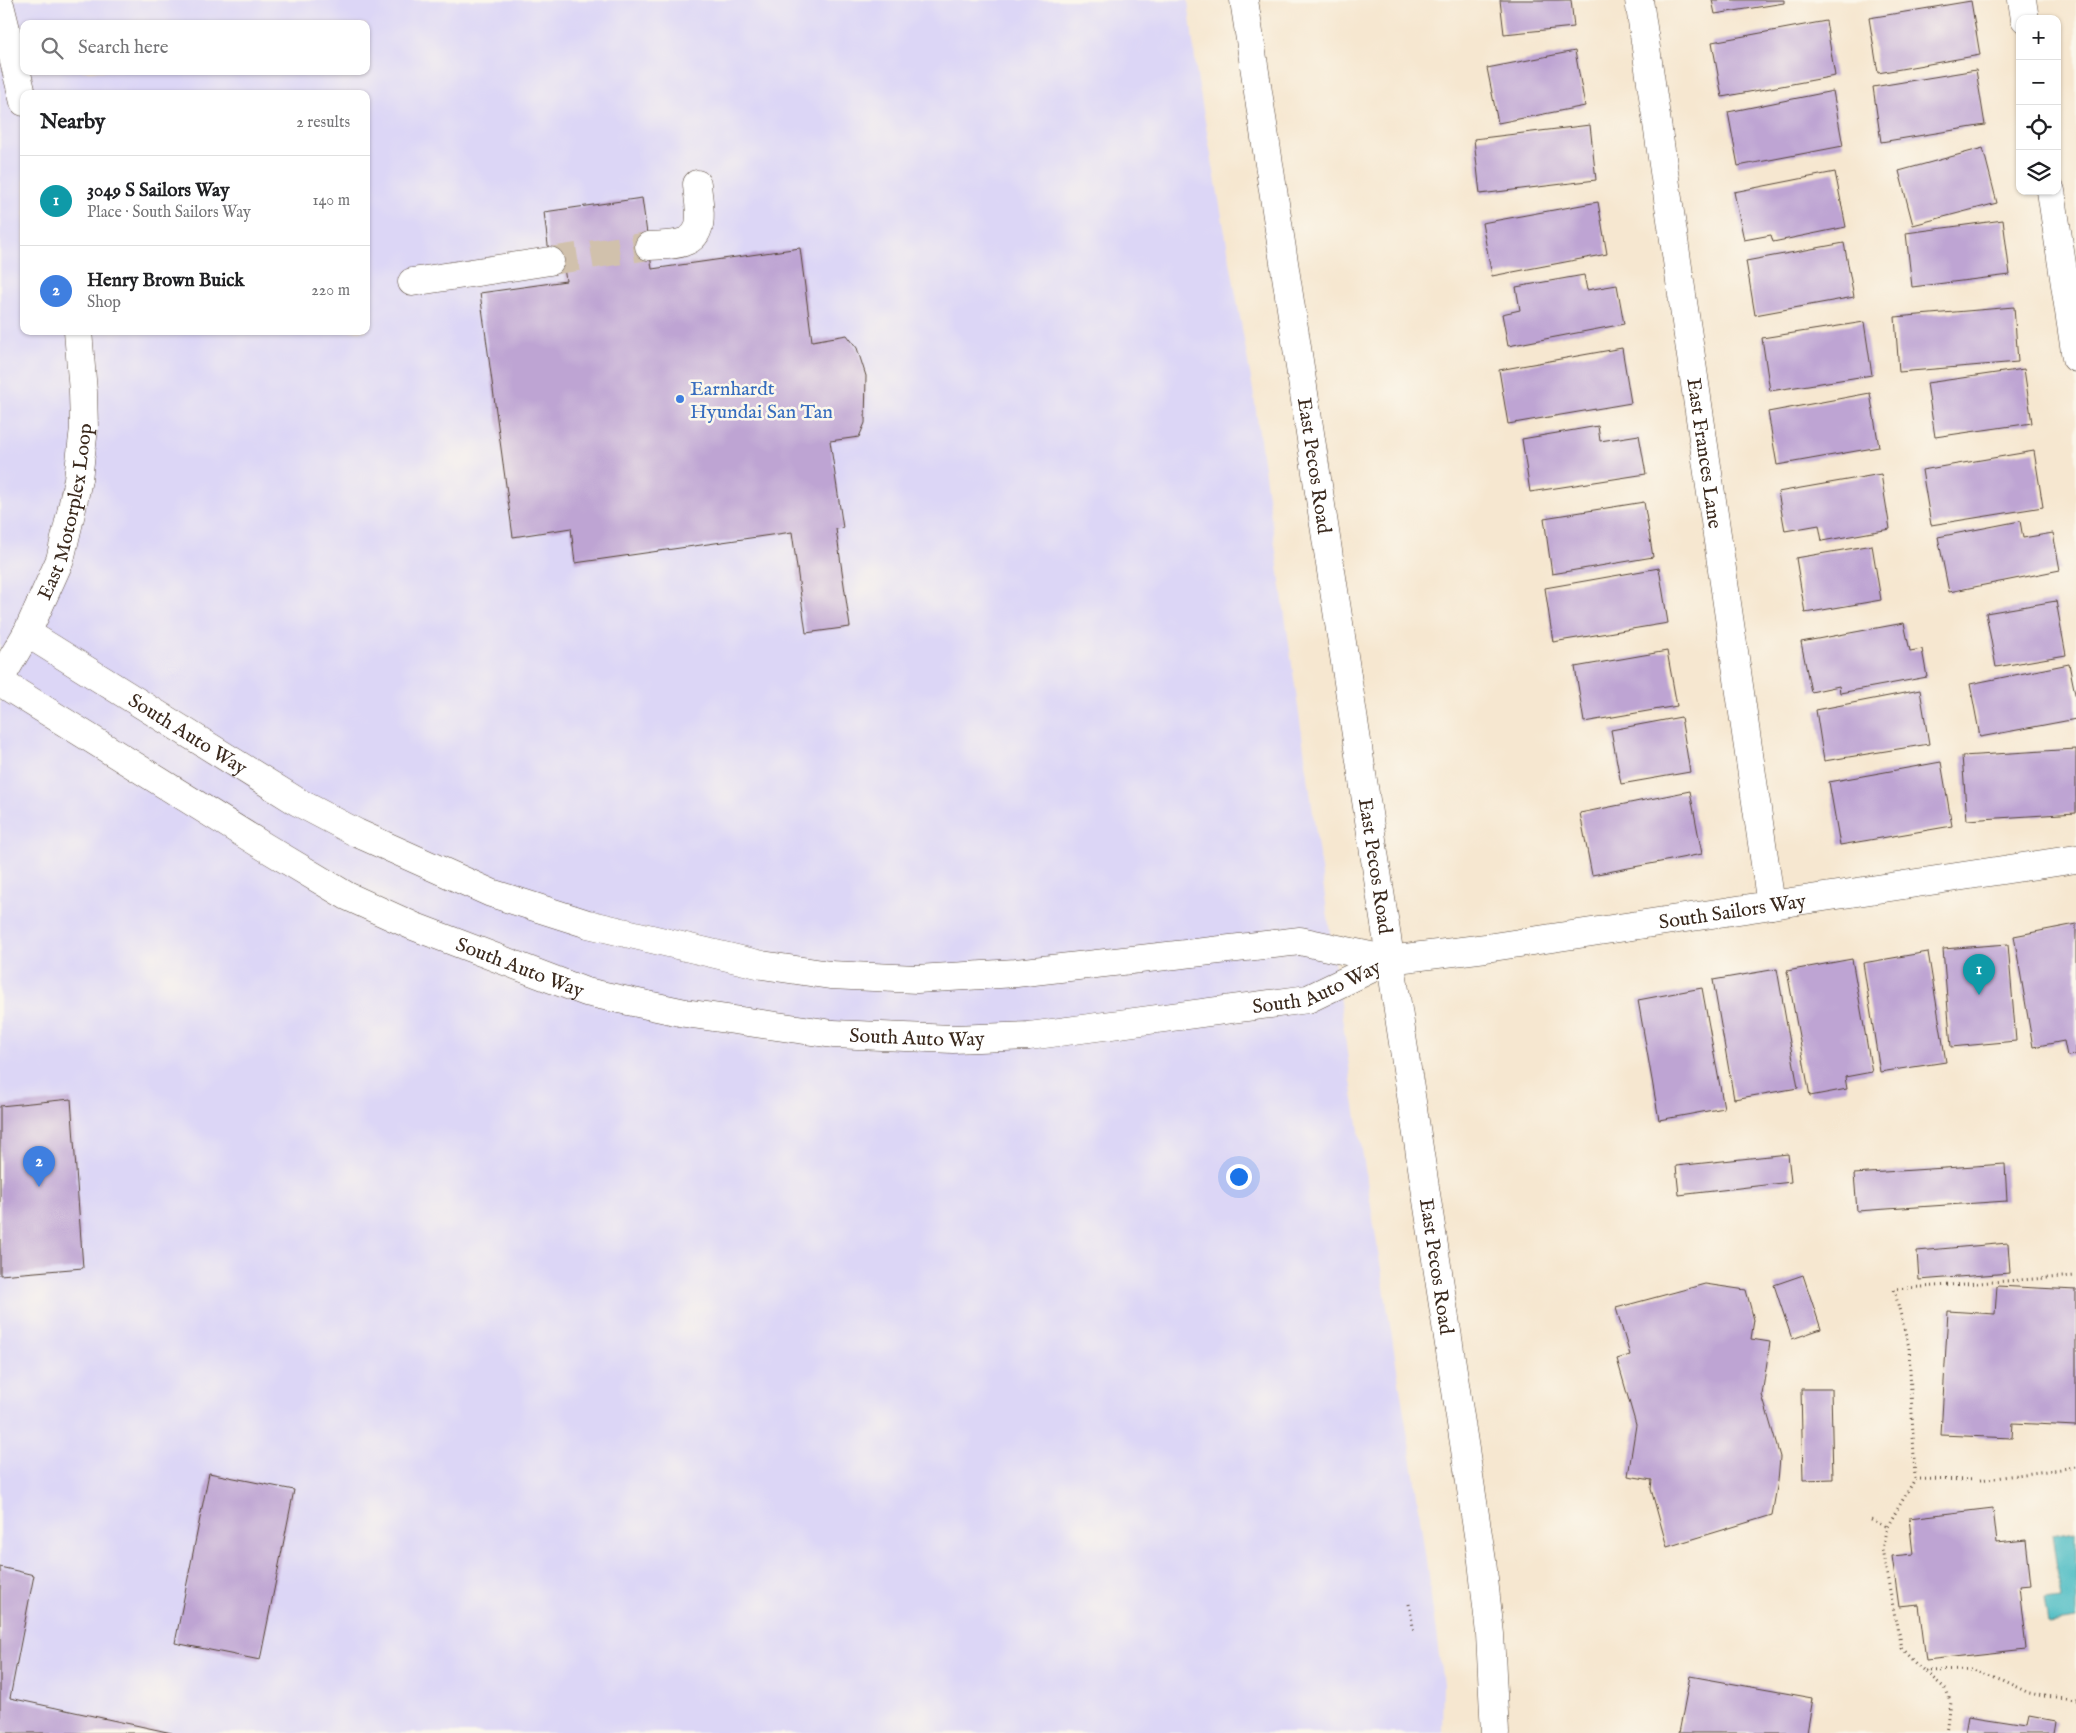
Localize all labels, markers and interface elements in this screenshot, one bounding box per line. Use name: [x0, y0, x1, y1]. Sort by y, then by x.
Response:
map controls: [2016, 15, 2061, 195]
button: +: [2016, 15, 2061, 60]
search box: [20, 20, 370, 75]
icon: search: [38, 34, 66, 62]
text: Search here: [78, 36, 169, 60]
button: −: [2016, 60, 2061, 105]
button: locate: [2016, 105, 2061, 150]
text: Nearby: [40, 109, 105, 136]
text: 2 results: [296, 113, 350, 133]
button: layers: [2016, 150, 2061, 195]
text: 3049 S Sailors Way: [87, 179, 230, 203]
text: 1: [53, 191, 59, 211]
text: 140 m: [312, 191, 350, 211]
text: Place · South Sailors Way: [87, 203, 251, 223]
text: Henry Brown Buick: [87, 269, 244, 293]
text: 2: [52, 281, 60, 301]
text: 220 m: [311, 281, 350, 301]
text: Shop: [87, 293, 121, 313]
place label: Earnhardt Hyundai San Tan: [690, 377, 833, 425]
street label: East Frances Lane: [1680, 377, 1727, 530]
marker: Earnhardt Hyundai San Tan: [674, 393, 686, 405]
street label: East Pecos Road: [1291, 396, 1336, 536]
street label: East Motorplex Loop: [33, 422, 98, 604]
street label: South Auto Way: [123, 688, 252, 781]
street label: East Pecos Road: [1352, 796, 1397, 936]
street label: South Sailors Way: [1657, 889, 1808, 936]
street label: South Auto Way: [452, 933, 588, 1004]
pin: 1: [1963, 954, 1995, 995]
street label: South Auto Way: [1251, 955, 1385, 1020]
street label: South Auto Way: [849, 1024, 985, 1053]
pin: 2: [23, 1146, 55, 1187]
your location: [1226, 1164, 1252, 1190]
street label: East Pecos Road: [1413, 1197, 1458, 1337]

